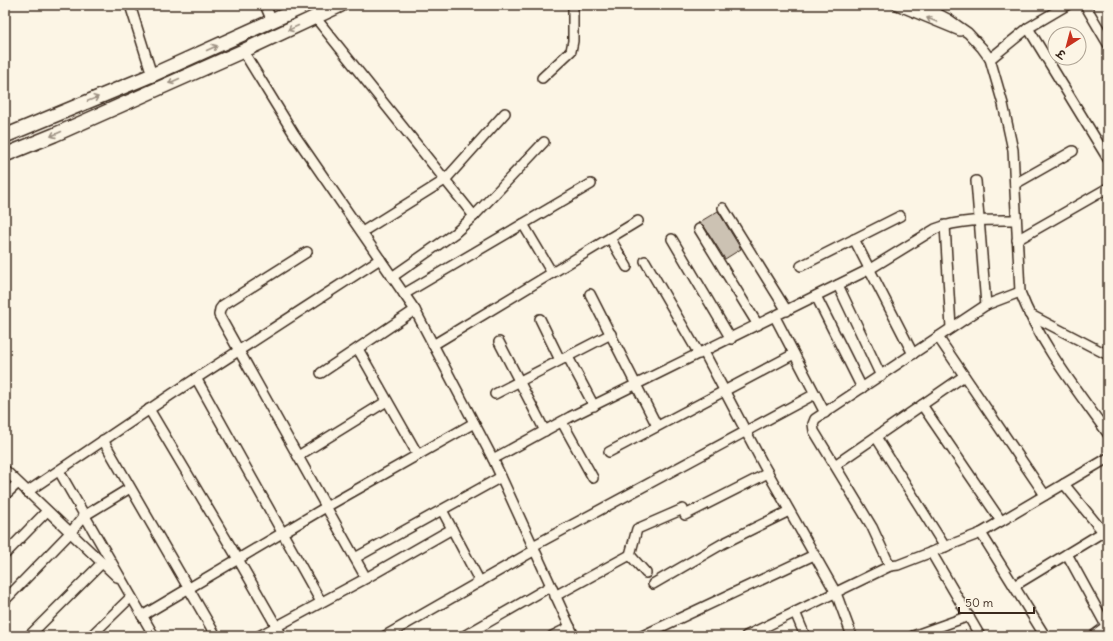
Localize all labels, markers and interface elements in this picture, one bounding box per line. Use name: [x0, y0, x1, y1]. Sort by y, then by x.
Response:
one-way arrow: [927, 16, 939, 23]
one-way arrow: [287, 25, 299, 32]
north arrow: [1047, 26, 1087, 66]
one-way arrow: [206, 44, 218, 51]
text: उ: [1053, 45, 1069, 62]
one-way arrow: [169, 78, 181, 85]
one-way arrow: [86, 95, 98, 103]
one-way arrow: [50, 131, 62, 139]
scale bar: [959, 589, 1034, 615]
text: 50 m: [965, 595, 994, 610]

